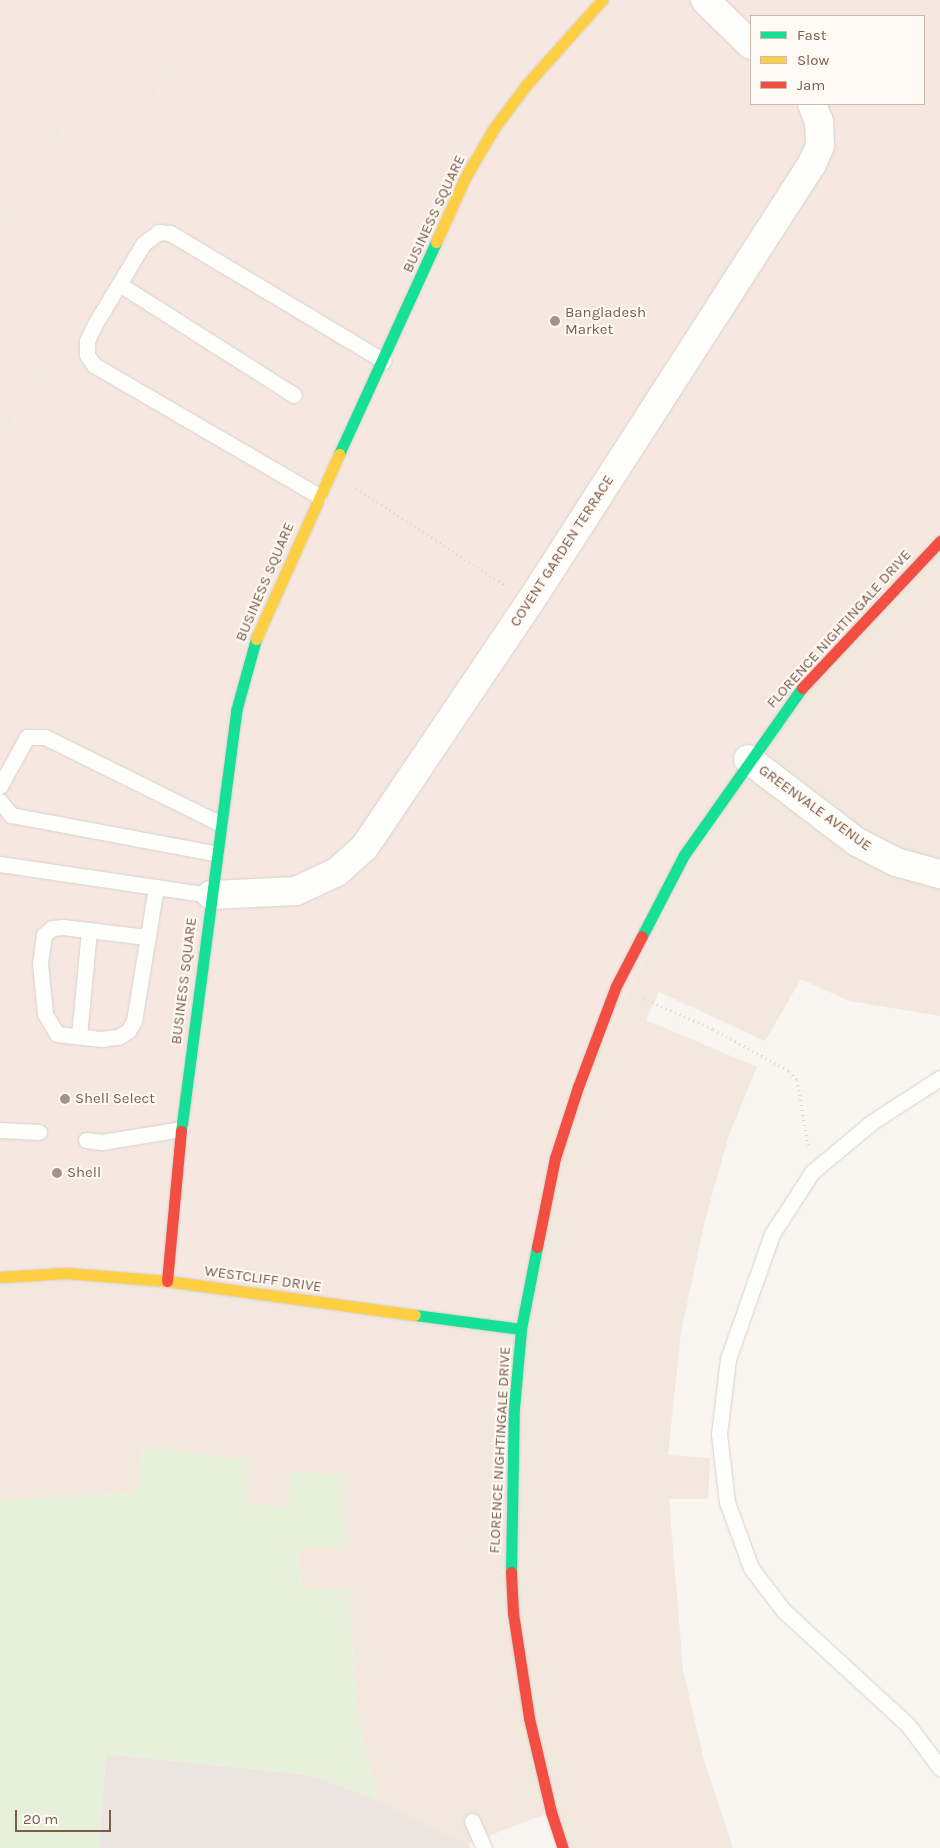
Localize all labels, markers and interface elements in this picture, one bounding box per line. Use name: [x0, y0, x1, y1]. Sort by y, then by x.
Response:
legend: [750, 15, 925, 105]
text: Fast: [797, 26, 826, 44]
text: Slow: [797, 51, 829, 69]
text: Jam: [797, 76, 825, 94]
street label: BUSINESS SQUARE: [399, 152, 469, 276]
place label: Bangladesh Market: [565, 303, 646, 338]
marker: Bangladesh Market: [549, 315, 561, 327]
street label: COVENT GARDEN TERRACE: [506, 472, 618, 630]
street label: BUSINESS SQUARE: [232, 520, 298, 644]
street label: FLORENCE NIGHTINGALE DRIVE: [763, 546, 915, 712]
street label: GREENVALE AVENUE: [755, 761, 875, 855]
street label: BUSINESS SQUARE: [167, 917, 201, 1045]
place label: Shell Select: [75, 1090, 155, 1108]
marker: Shell Select: [59, 1093, 71, 1105]
place label: Shell: [67, 1164, 101, 1182]
marker: Shell: [51, 1167, 63, 1179]
street label: WESTCLIFF DRIVE: [203, 1262, 323, 1296]
street label: FLORENCE NIGHTINGALE DRIVE: [486, 1346, 514, 1554]
scale bar: [18, 1800, 114, 1832]
text: 20 m: [23, 1810, 58, 1828]

